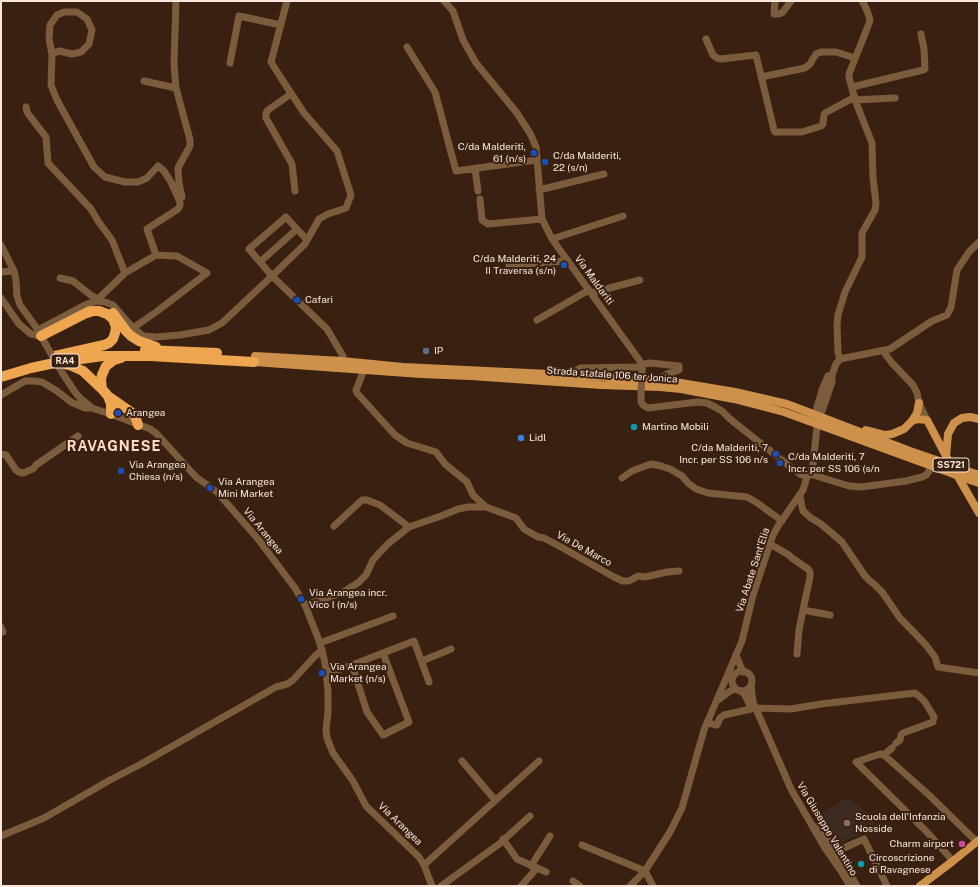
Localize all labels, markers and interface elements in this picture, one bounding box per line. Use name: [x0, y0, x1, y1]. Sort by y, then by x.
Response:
place label: C/da Malderiti, 61 (n/s): [458, 141, 526, 164]
marker: C/da Malderiti, 61 (n/s): [529, 148, 539, 158]
place label: C/da Malderiti, 22 (s/n): [553, 150, 621, 174]
marker: C/da Malderiti, 22 (s/n): [540, 157, 550, 167]
place label: C/da Malderiti, 24 II Traversa (s/n): [473, 253, 556, 276]
street label: Via Maldariti: [572, 253, 616, 307]
marker: C/da Malderiti, 24 II Traversa (s/n): [559, 260, 569, 270]
place label: Cafari: [305, 294, 333, 306]
marker: Cafari: [292, 295, 302, 305]
place label: IP: [434, 345, 443, 357]
marker: IP: [421, 346, 431, 356]
road number: RA4: [51, 354, 79, 368]
street label: Strada statale 106 ter Jonica: [546, 364, 678, 386]
place label: Arangea: [126, 407, 165, 419]
marker: Arangea: [113, 408, 123, 418]
place label: Martino Mobili: [642, 421, 709, 433]
marker: Martino Mobili: [629, 422, 639, 432]
place label: Lidl: [529, 432, 546, 444]
marker: Lidl: [516, 433, 526, 443]
district label: RAVAGNESE: [67, 439, 161, 455]
place label: C/da Malderiti, 7 Incr. per SS 106 n/s: [679, 442, 768, 466]
marker: C/da Malderiti, 7 Incr. per SS 106 n/s: [771, 449, 781, 459]
place label: C/da Malderiti, 7 Incr. per SS 106 (s/n: [788, 451, 880, 474]
marker: C/da Malderiti, 7 Incr. per SS 106 (s/n: [775, 458, 785, 468]
road number: SS721: [933, 458, 969, 472]
place label: Via Arangea Chiesa (n/s): [129, 459, 185, 482]
marker: Via Arangea Chiesa (n/s): [116, 466, 126, 476]
place label: Via Arangea Mini Market: [218, 476, 274, 500]
marker: Via Arangea Mini Market: [205, 483, 215, 493]
street label: Via Arangea: [241, 505, 285, 557]
street label: Via Abate Sant'Elia: [734, 526, 772, 614]
street label: Via De Marco: [554, 529, 614, 569]
place label: Via Arangea incr. Vico I (n/s): [309, 587, 387, 610]
marker: Via Arangea incr. Vico I (n/s): [296, 594, 306, 604]
place label: Via Arangea Market (n/s): [330, 661, 386, 684]
marker: Via Arangea Market (n/s): [317, 668, 327, 678]
street label: Via Giuseppe Valentino: [794, 780, 860, 878]
street label: Via Arangea: [376, 800, 424, 848]
place label: Scuola dell'Infanzia Nosside: [855, 811, 946, 834]
marker: Scuola dell'Infanzia Nosside: [842, 818, 852, 828]
place label: Charm airport: [890, 838, 954, 850]
marker: Charm airport: [957, 839, 967, 849]
place label: Circoscrizione di Ravagnese: [869, 852, 934, 876]
marker: Circoscrizione di Ravagnese: [856, 859, 866, 869]

